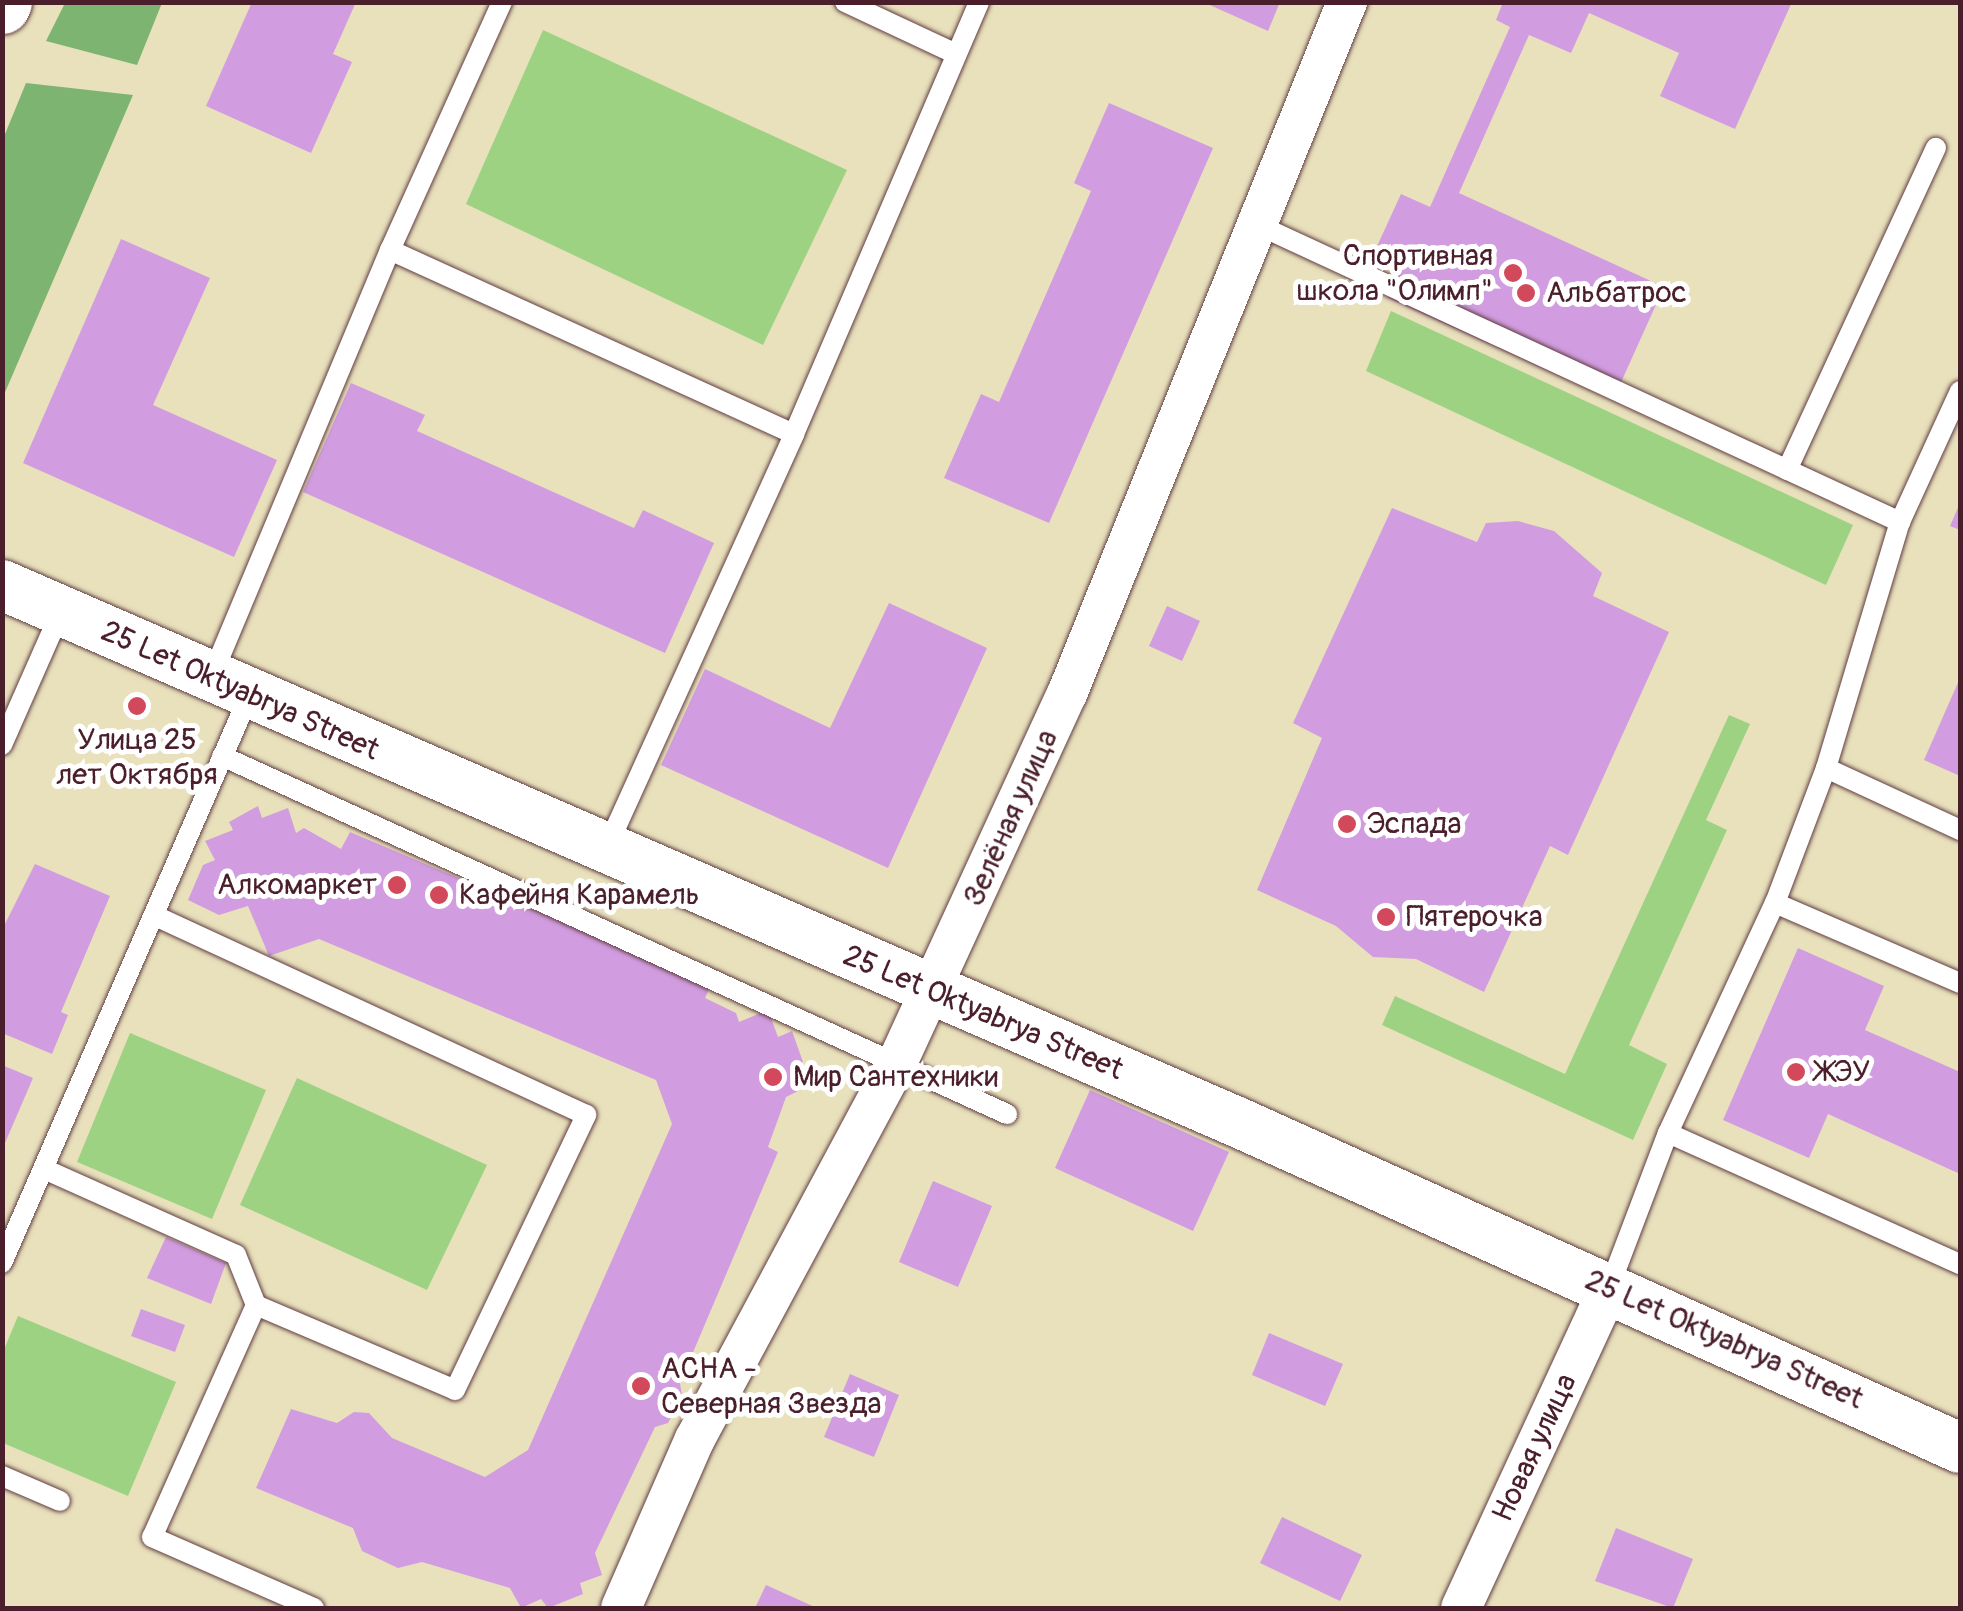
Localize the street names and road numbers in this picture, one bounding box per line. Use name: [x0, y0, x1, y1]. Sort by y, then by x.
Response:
street label: 25 Let Oktyabrya Street: [95, 613, 385, 769]
street label: Зелёная улица: [956, 724, 1066, 912]
street label: 25 Let Oktyabrya Street: [838, 938, 1128, 1088]
street label: 25 Let Oktyabrya Street: [1579, 1262, 1869, 1418]
street label: Новая улица: [1485, 1368, 1585, 1528]

